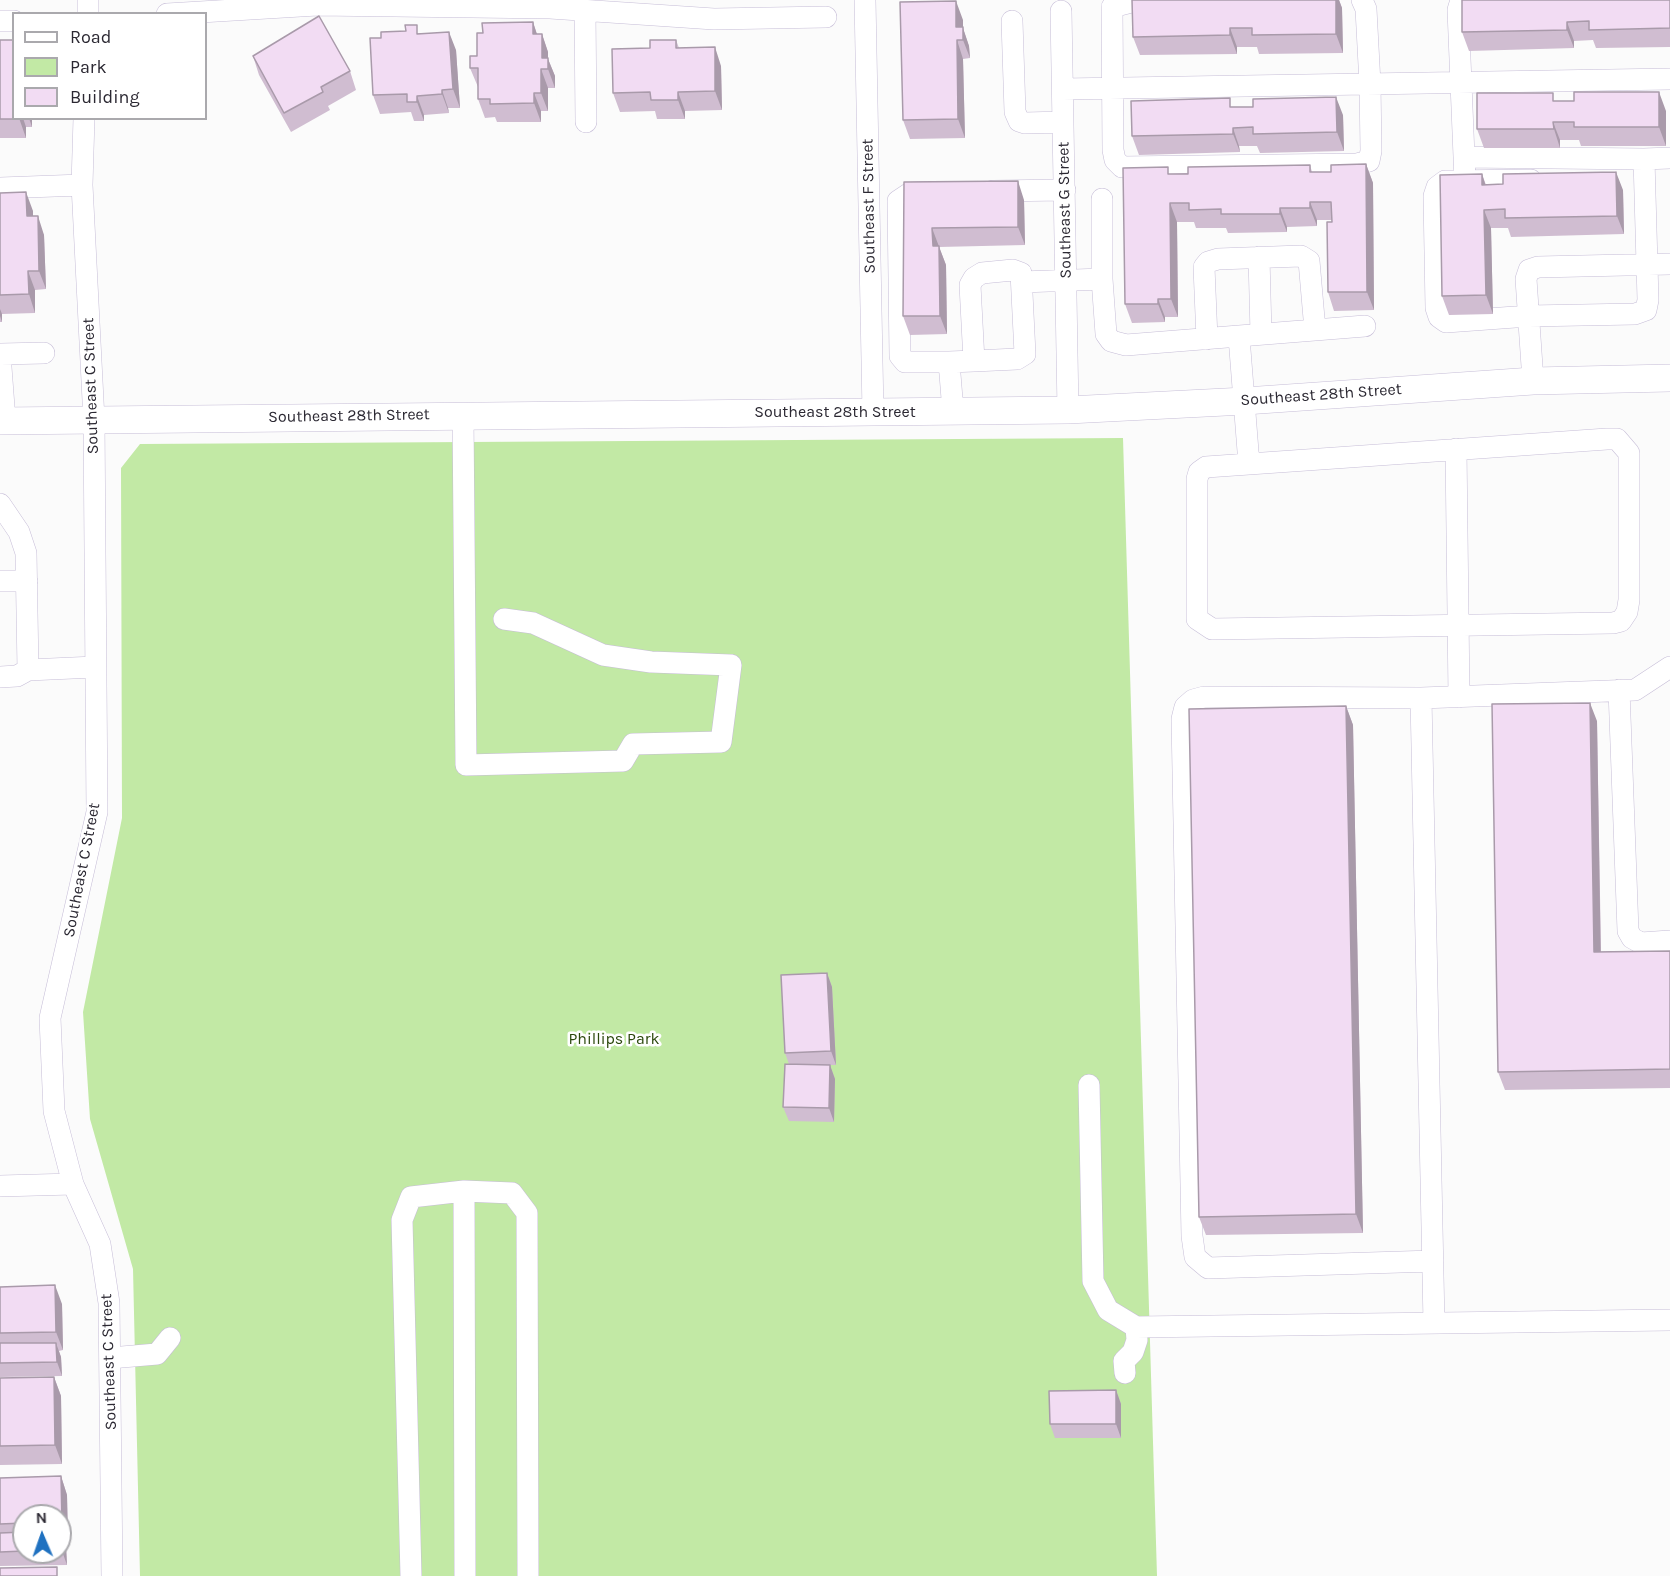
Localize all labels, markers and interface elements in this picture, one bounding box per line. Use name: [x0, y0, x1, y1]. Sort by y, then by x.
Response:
legend: [12, 12, 207, 120]
text: Road: [70, 26, 111, 48]
text: Park: [70, 56, 107, 78]
text: Building: [70, 86, 140, 108]
street label: Southeast F Street: [858, 138, 880, 274]
street label: Southeast G Street: [1054, 141, 1076, 279]
street label: Southeast C Street: [79, 317, 103, 455]
street label: Southeast 28th Street: [1240, 380, 1402, 410]
street label: Southeast 28th Street: [754, 402, 916, 422]
street label: Southeast 28th Street: [268, 405, 430, 427]
street label: Southeast C Street: [60, 801, 104, 939]
park label: Phillips Park: [568, 1029, 660, 1049]
street label: Southeast C Street: [97, 1293, 121, 1431]
north arrow: [12, 1504, 72, 1564]
text: N: [35, 1508, 47, 1527]

